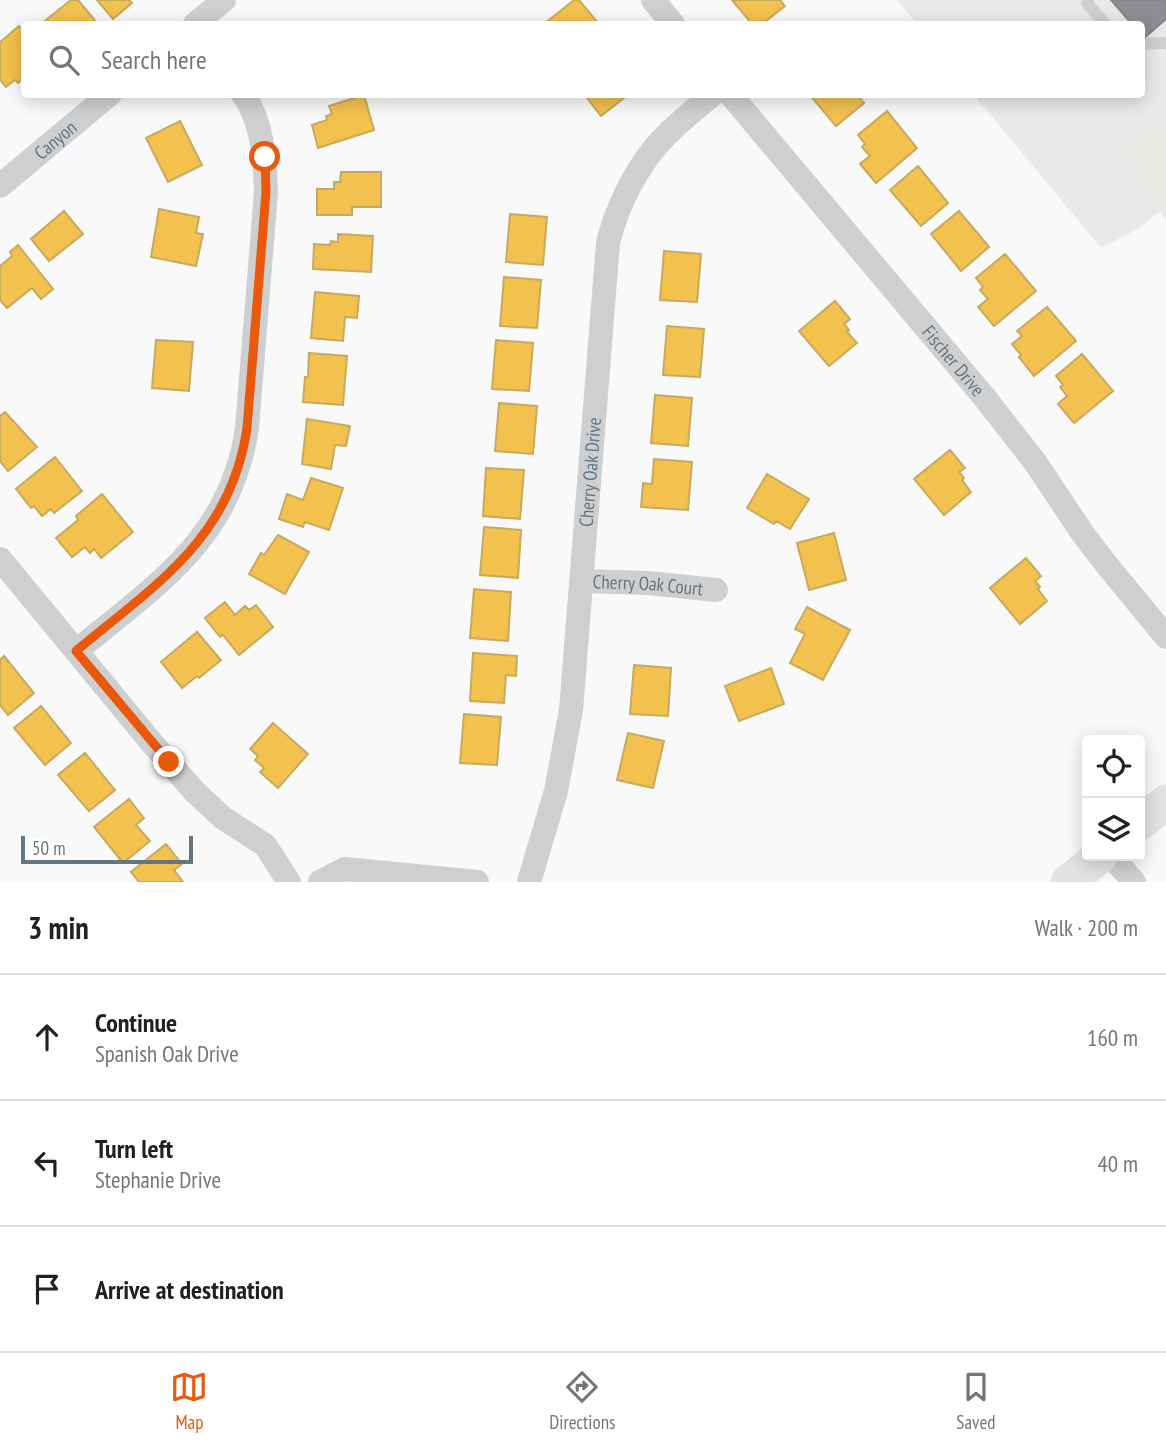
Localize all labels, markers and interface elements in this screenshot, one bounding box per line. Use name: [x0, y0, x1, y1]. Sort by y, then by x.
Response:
search box: [21, 21, 1145, 98]
icon: search: [45, 41, 83, 79]
text: Search here: [101, 43, 207, 76]
street label: Canyon: [29, 115, 81, 164]
route start: [249, 141, 280, 172]
street label: Fischer Drive: [917, 320, 990, 401]
street label: Cherry Oak Drive: [574, 416, 606, 528]
street label: Cherry Oak Court: [592, 569, 705, 601]
map controls: [1082, 735, 1145, 861]
button: locate: [1082, 735, 1145, 798]
route end: [153, 746, 184, 777]
button: layers: [1082, 798, 1145, 861]
scale bar: [21, 833, 192, 865]
text: 50 m: [32, 836, 66, 860]
text: 3 min: [28, 908, 89, 947]
text: Walk · 200 m: [1035, 913, 1138, 942]
text: Continue: [95, 1006, 177, 1039]
icon: ahead: [28, 1018, 66, 1056]
text: 160 m: [1087, 1023, 1138, 1052]
text: Spanish Oak Drive: [95, 1039, 239, 1068]
text: Turn left: [95, 1132, 173, 1165]
icon: left: [28, 1144, 66, 1182]
text: 40 m: [1097, 1149, 1138, 1178]
text: Stephanie Drive: [95, 1165, 221, 1194]
icon: arrive: [28, 1270, 66, 1308]
text: Arrive at destination: [95, 1273, 284, 1306]
tab: Map: [170, 1368, 208, 1434]
tab: Directions: [549, 1368, 615, 1434]
tab: Saved: [956, 1368, 996, 1434]

